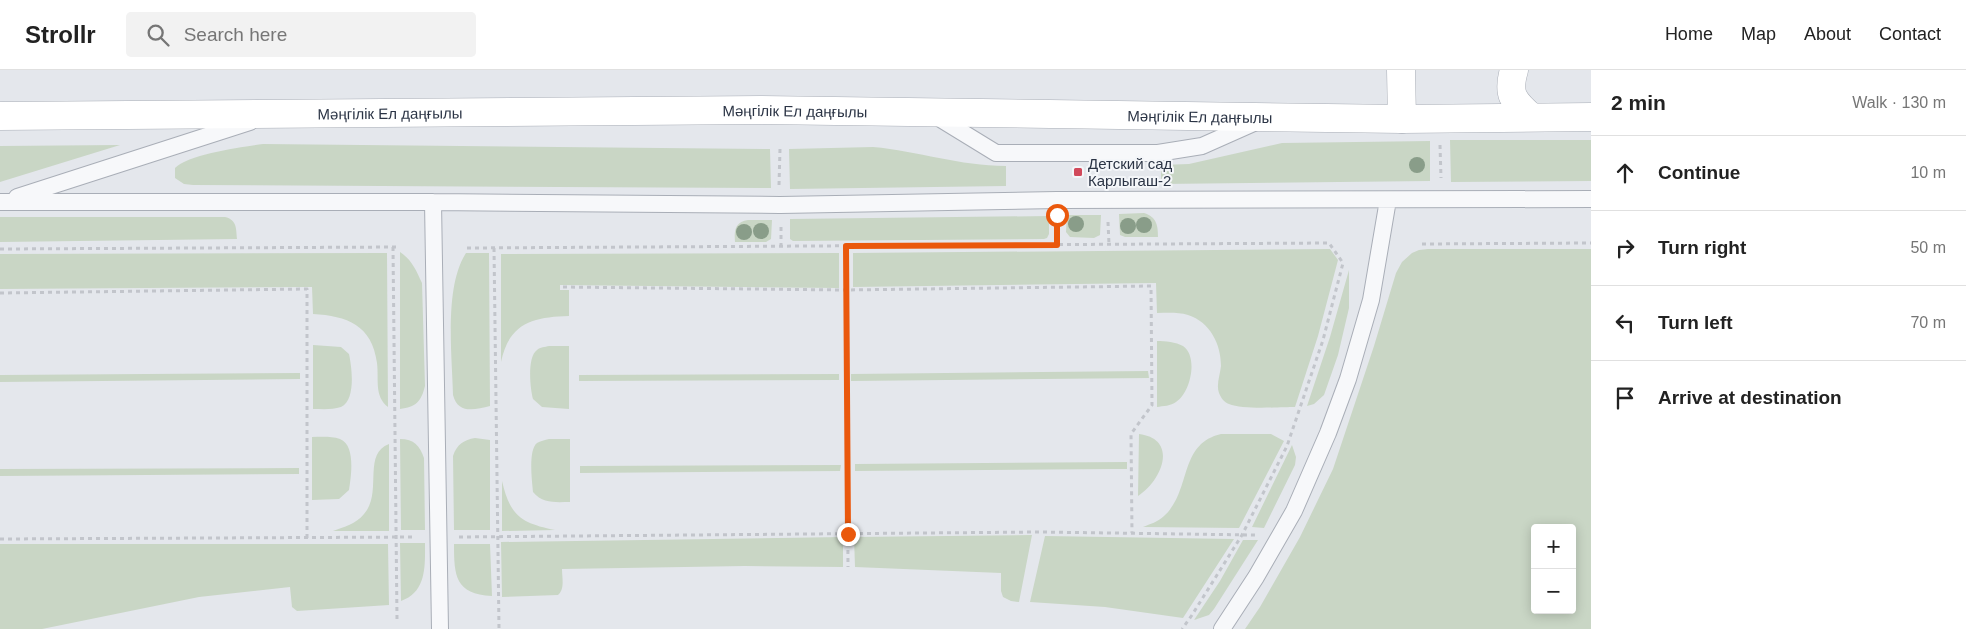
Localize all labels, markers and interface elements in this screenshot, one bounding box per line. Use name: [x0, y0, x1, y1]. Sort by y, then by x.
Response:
search box: [126, 12, 476, 57]
text: Strollr: [25, 21, 96, 48]
icon: search: [144, 21, 172, 49]
text: Search here: [184, 24, 287, 45]
text: Home: [1665, 24, 1713, 44]
text: Map: [1741, 24, 1776, 44]
text: About: [1804, 24, 1851, 44]
text: Contact: [1879, 24, 1941, 44]
text: 2 min: [1611, 91, 1666, 114]
text: Walk · 130 m: [1852, 94, 1946, 111]
street label: Мәңгілік Ел даңғылы: [722, 101, 868, 120]
street label: Мәңгілік Ел даңғылы: [317, 104, 463, 122]
street label: Мәңгілік Ел даңғылы: [1127, 107, 1273, 126]
place label: Детский сад Карлыгаш-2: [1088, 155, 1173, 189]
icon: ahead: [1611, 159, 1639, 187]
text: Continue: [1658, 162, 1740, 183]
text: 10 m: [1910, 164, 1946, 181]
marker: Детский сад Карлыгаш-2: [1072, 166, 1084, 178]
route start: [1046, 204, 1069, 227]
icon: right: [1611, 234, 1639, 262]
text: Turn right: [1658, 237, 1746, 258]
text: 50 m: [1910, 239, 1946, 256]
icon: left: [1611, 309, 1639, 337]
text: Turn left: [1658, 312, 1733, 333]
text: 70 m: [1910, 314, 1946, 331]
icon: arrive: [1611, 384, 1639, 412]
text: Arrive at destination: [1658, 387, 1842, 408]
route end: [837, 523, 860, 546]
map controls: [1531, 524, 1576, 614]
button: +: [1531, 524, 1576, 569]
button: −: [1531, 569, 1576, 614]

